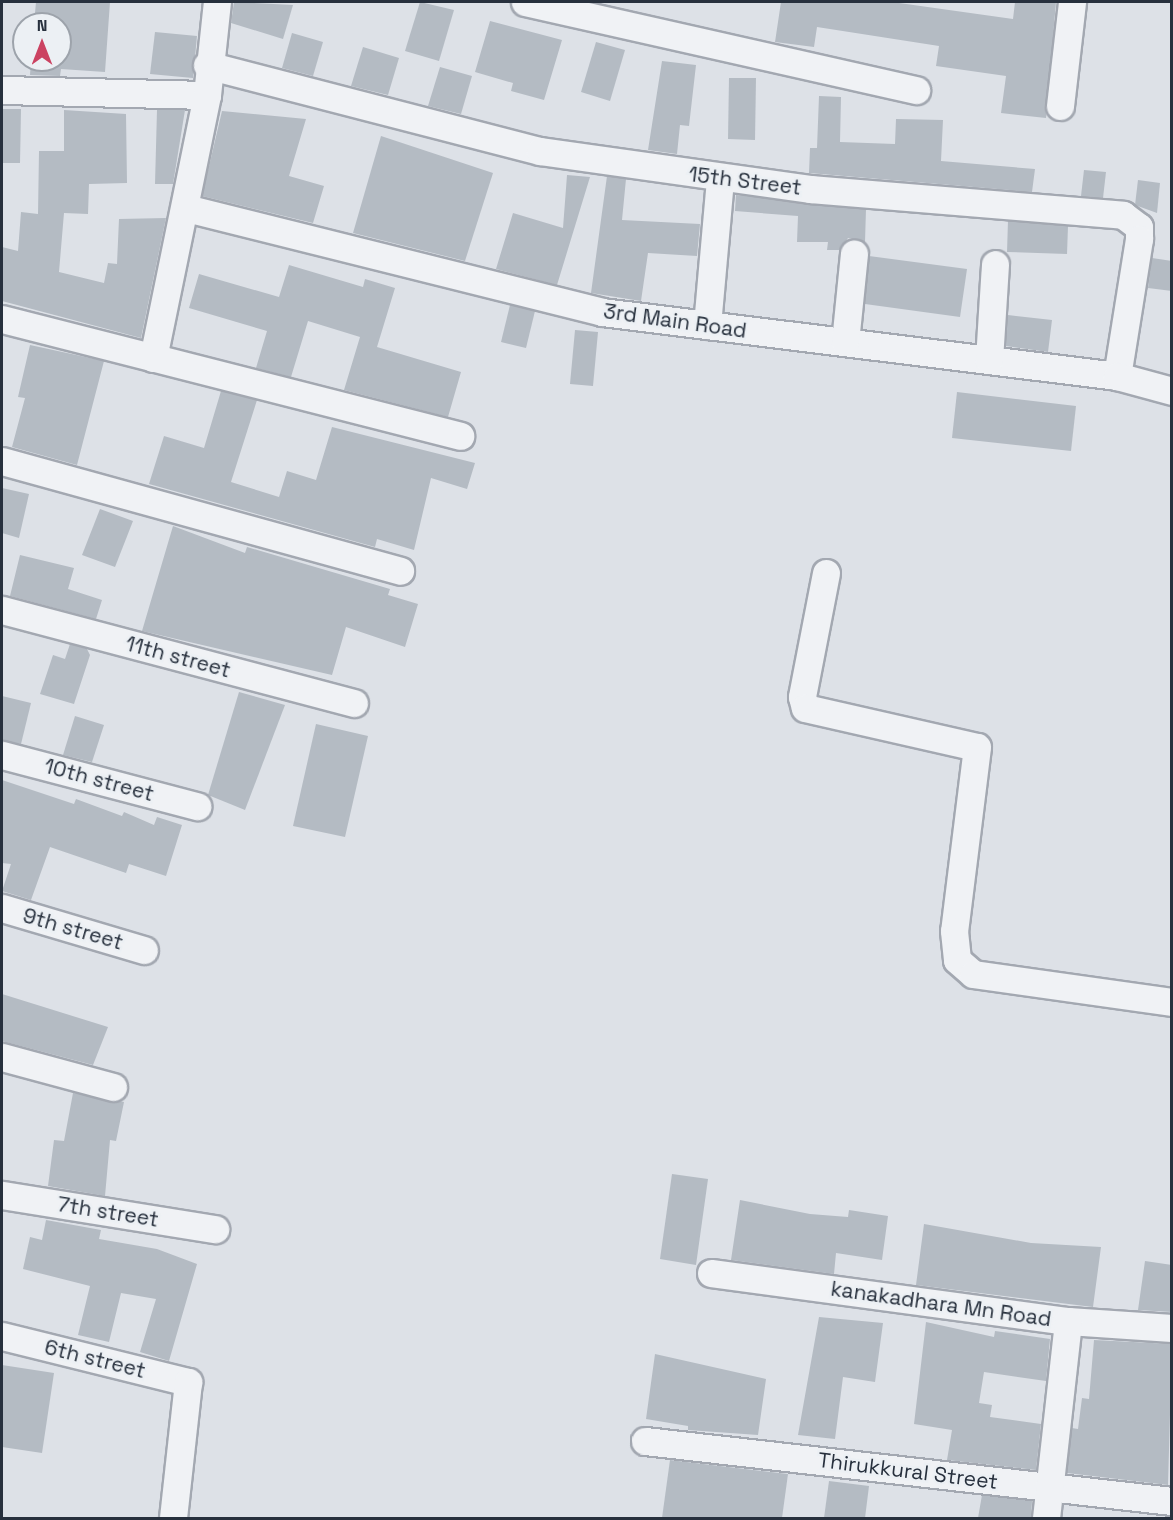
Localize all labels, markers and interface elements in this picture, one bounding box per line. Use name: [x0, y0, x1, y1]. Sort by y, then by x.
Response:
north arrow: [12, 12, 72, 72]
text: N: [37, 15, 47, 36]
street label: 15th Street: [687, 162, 803, 200]
street label: 3rd Main Road: [602, 298, 748, 344]
street label: 11th street: [123, 631, 233, 683]
street label: 10th street: [41, 753, 157, 807]
street label: 9th street: [20, 903, 126, 955]
street label: 7th street: [56, 1192, 160, 1232]
street label: kanakadhara Mn Road: [829, 1276, 1053, 1332]
street label: 6th street: [42, 1334, 148, 1384]
street label: Thirukkural Street: [817, 1447, 999, 1495]

